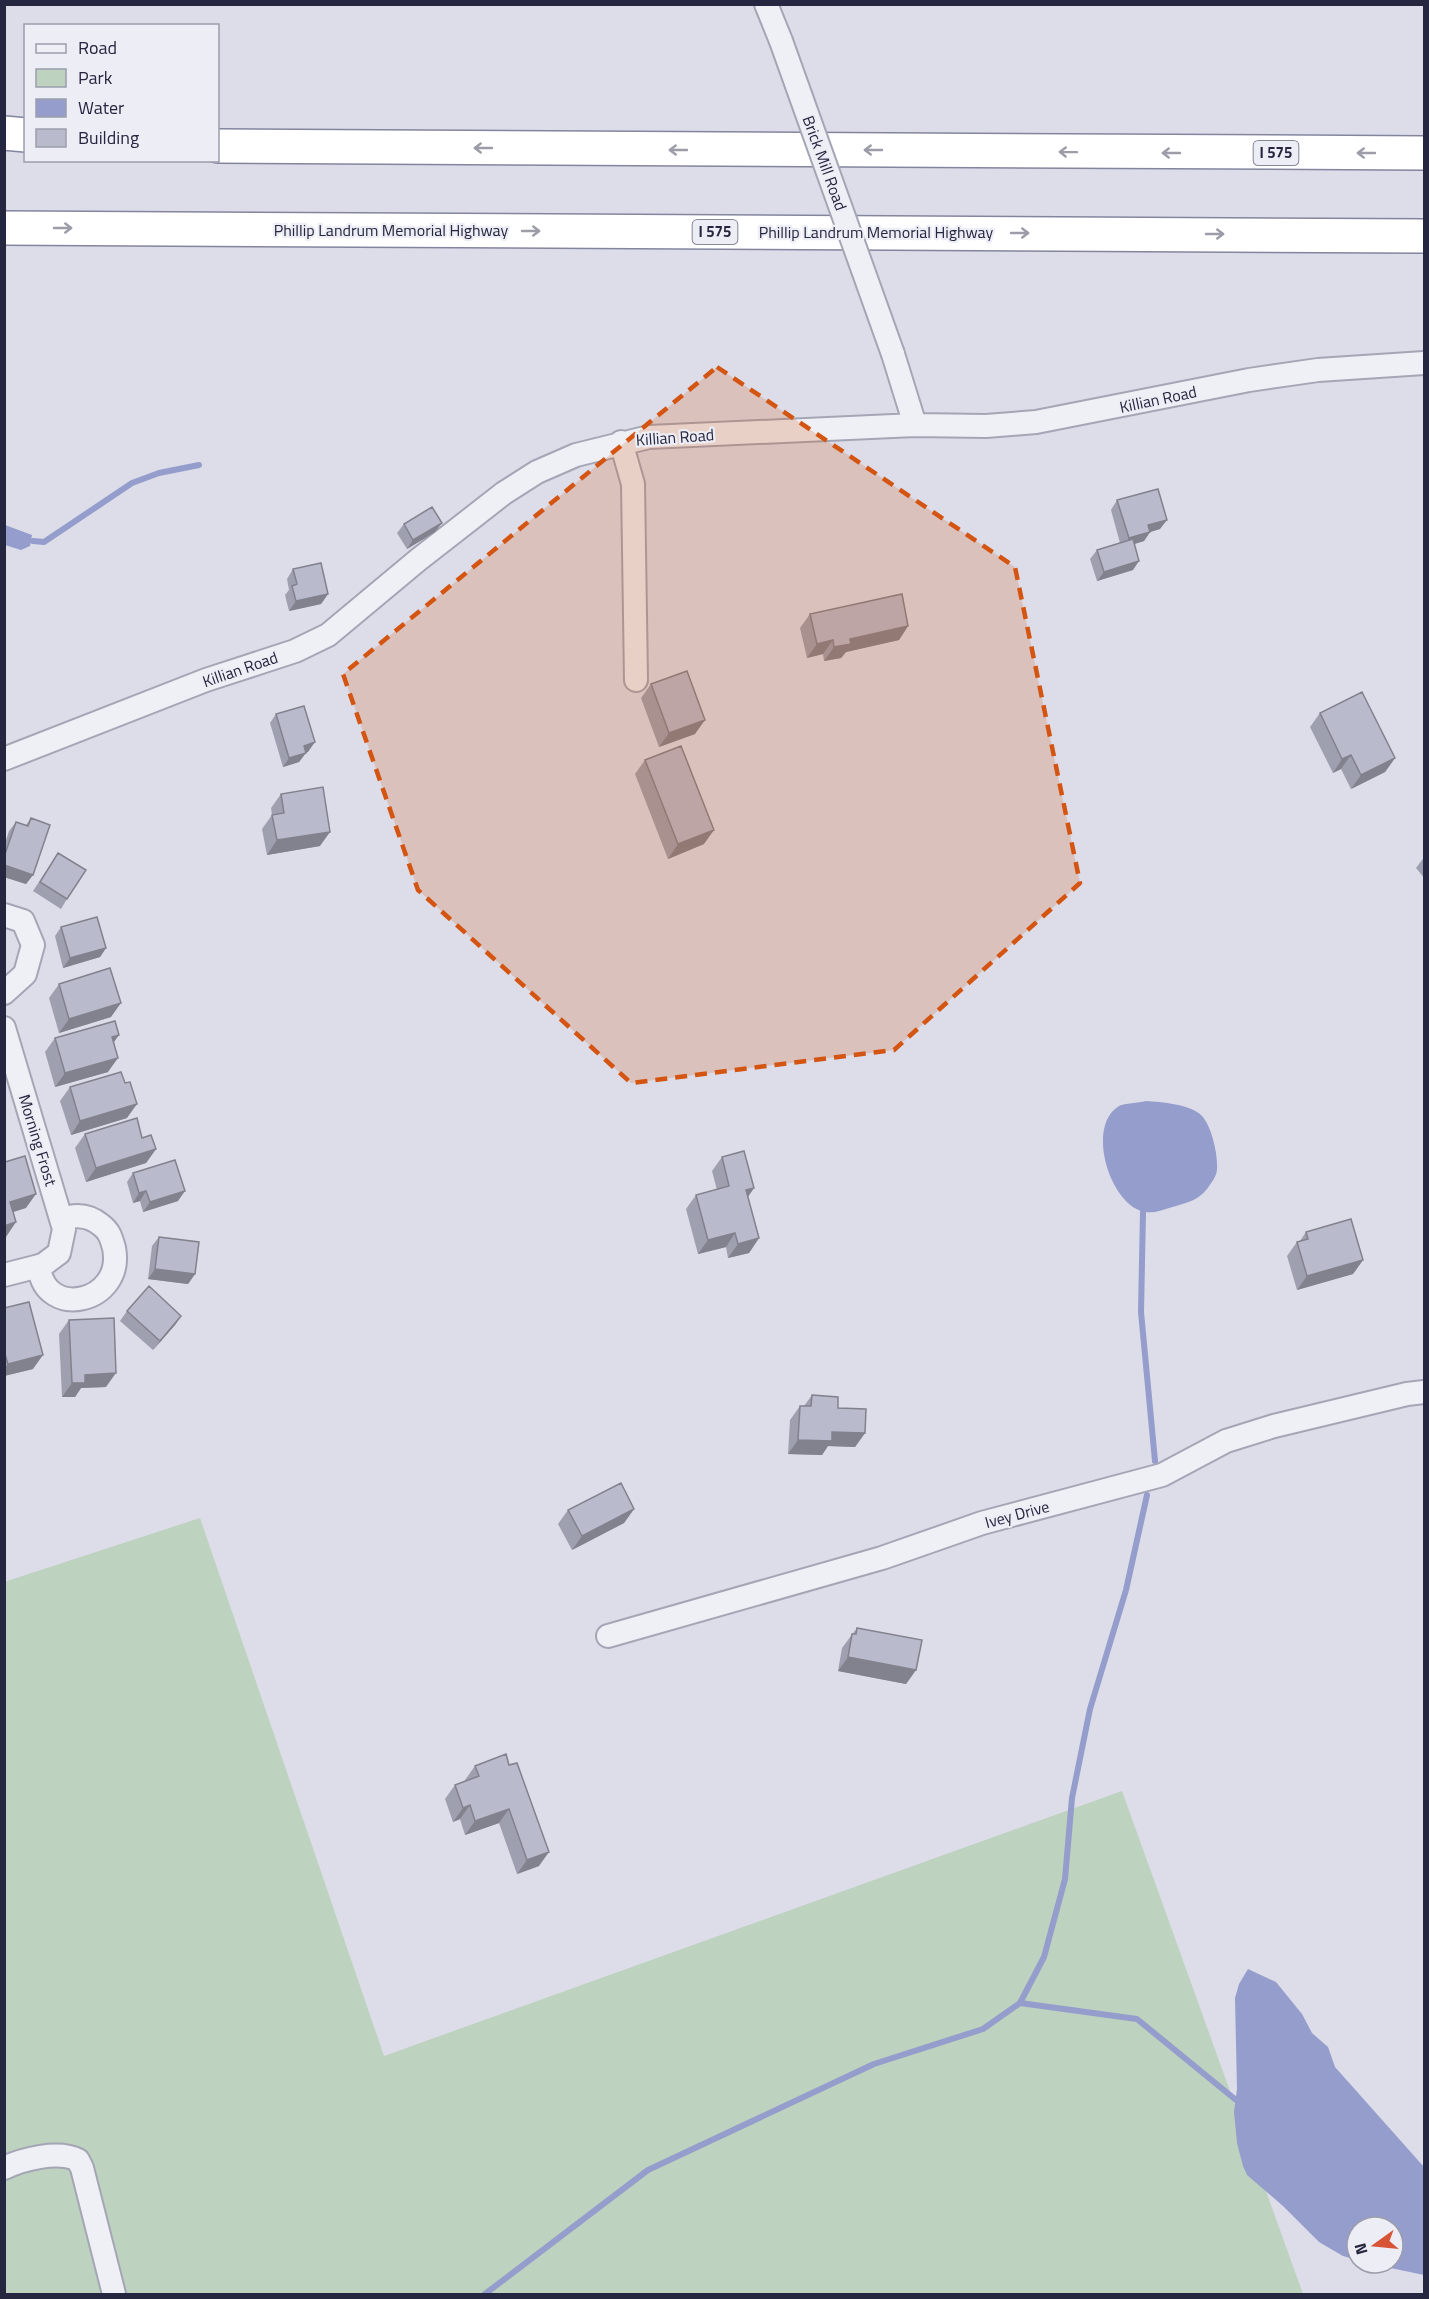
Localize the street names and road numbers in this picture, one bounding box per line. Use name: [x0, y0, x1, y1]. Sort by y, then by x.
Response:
street label: Brick Mill Road: [797, 112, 853, 214]
road number: I 575: [1254, 141, 1298, 165]
street label: Phillip Landrum Memorial Highway: [274, 218, 508, 242]
road number: I 575: [692, 220, 738, 244]
street label: Phillip Landrum Memorial Highway: [759, 220, 993, 244]
street label: Killian Road: [1117, 379, 1199, 419]
street label: Killian Road: [635, 422, 715, 452]
street label: Killian Road: [199, 645, 281, 693]
street label: Morning Frost: [13, 1091, 63, 1189]
street label: Ivey Drive: [982, 1494, 1052, 1534]

